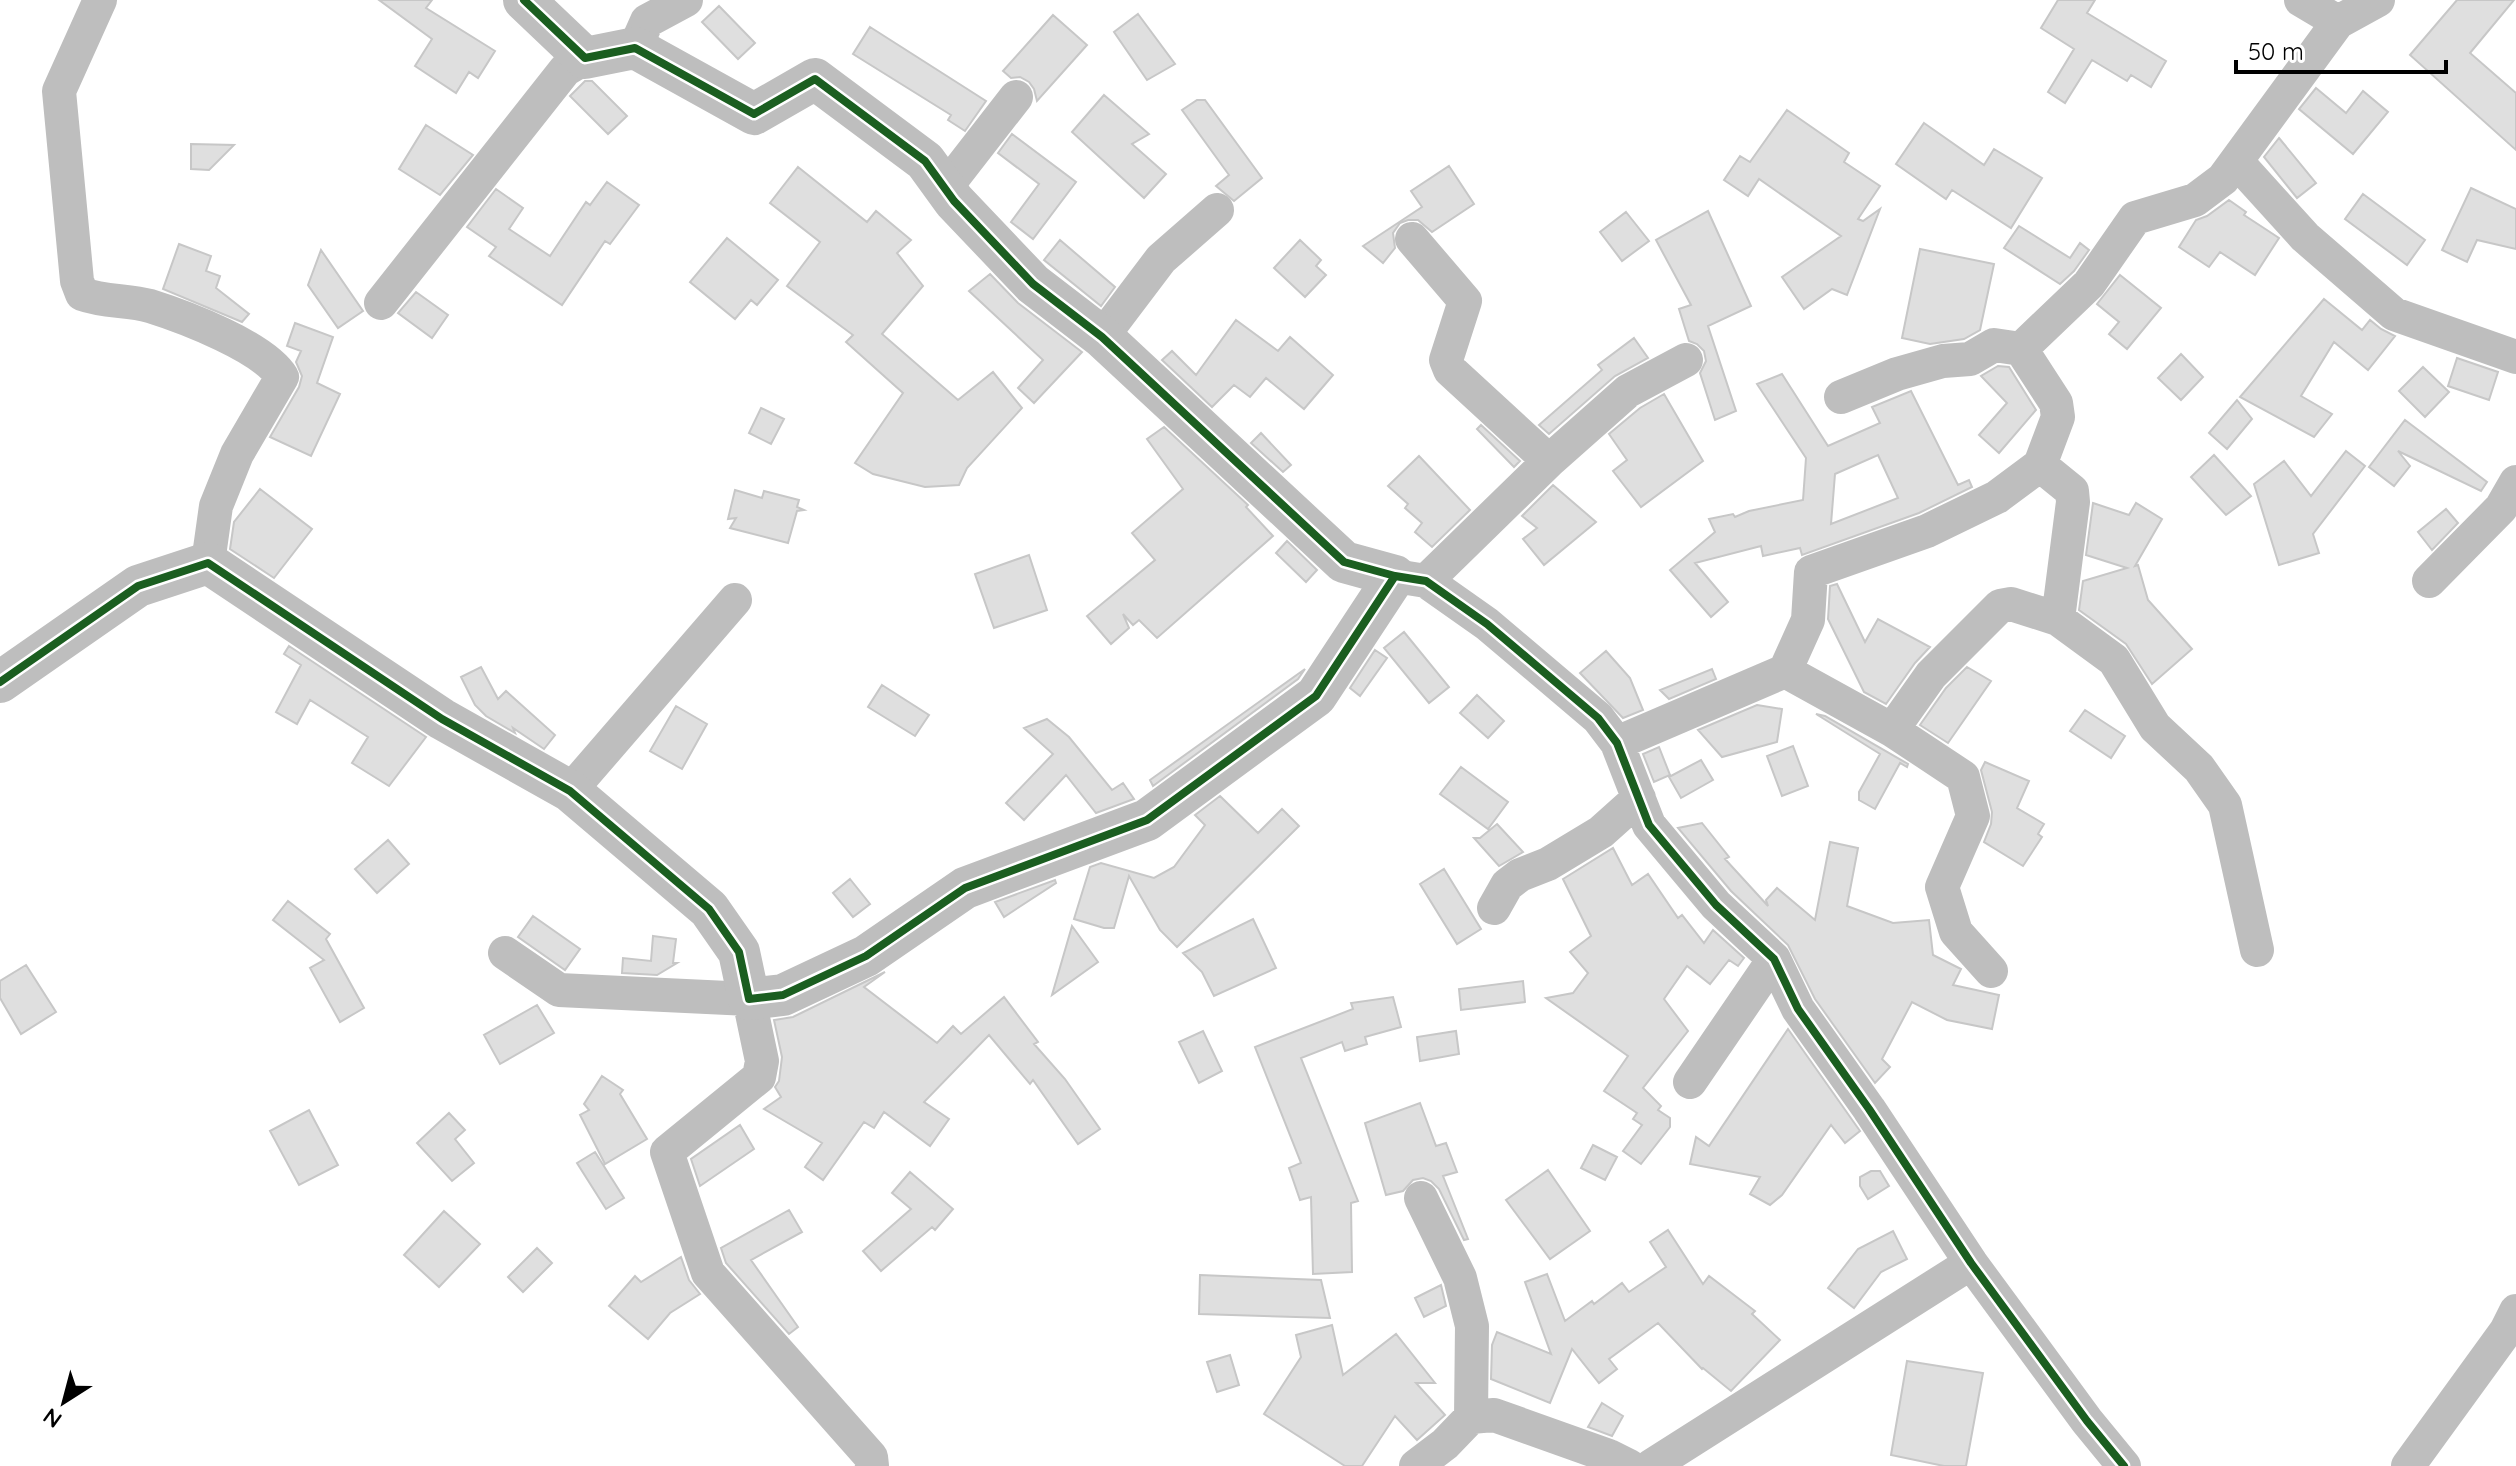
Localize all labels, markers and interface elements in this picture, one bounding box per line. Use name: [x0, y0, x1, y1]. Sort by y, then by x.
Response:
scale bar: [2236, 24, 2446, 74]
text: 50 m: [2248, 36, 2304, 66]
north arrow: [24, 1362, 104, 1442]
text: N: [37, 1402, 67, 1434]

